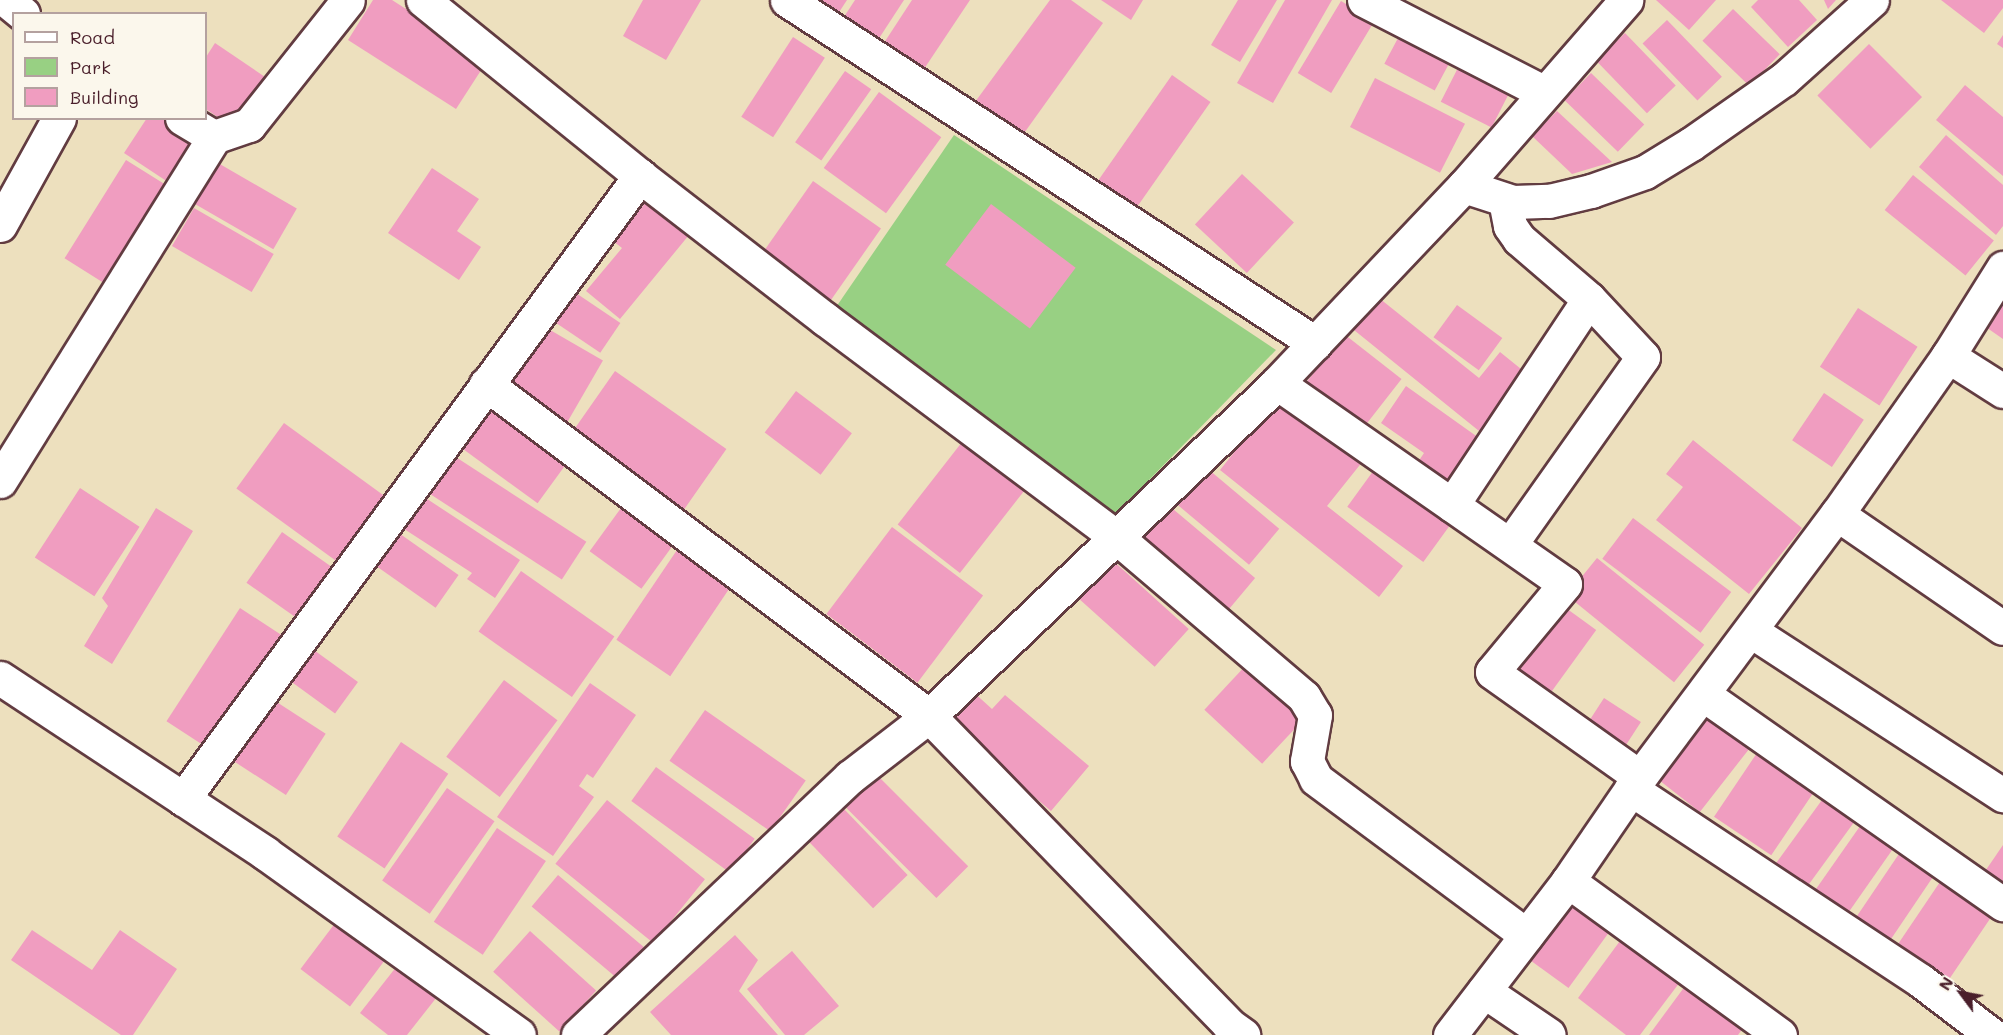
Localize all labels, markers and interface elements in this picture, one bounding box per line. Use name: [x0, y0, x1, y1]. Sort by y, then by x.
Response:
legend: [12, 12, 207, 120]
text: Road: [70, 25, 115, 49]
text: Park: [70, 55, 111, 79]
text: Building: [70, 85, 138, 109]
north arrow: [1931, 963, 1991, 1023]
text: N: [1933, 972, 1957, 994]

